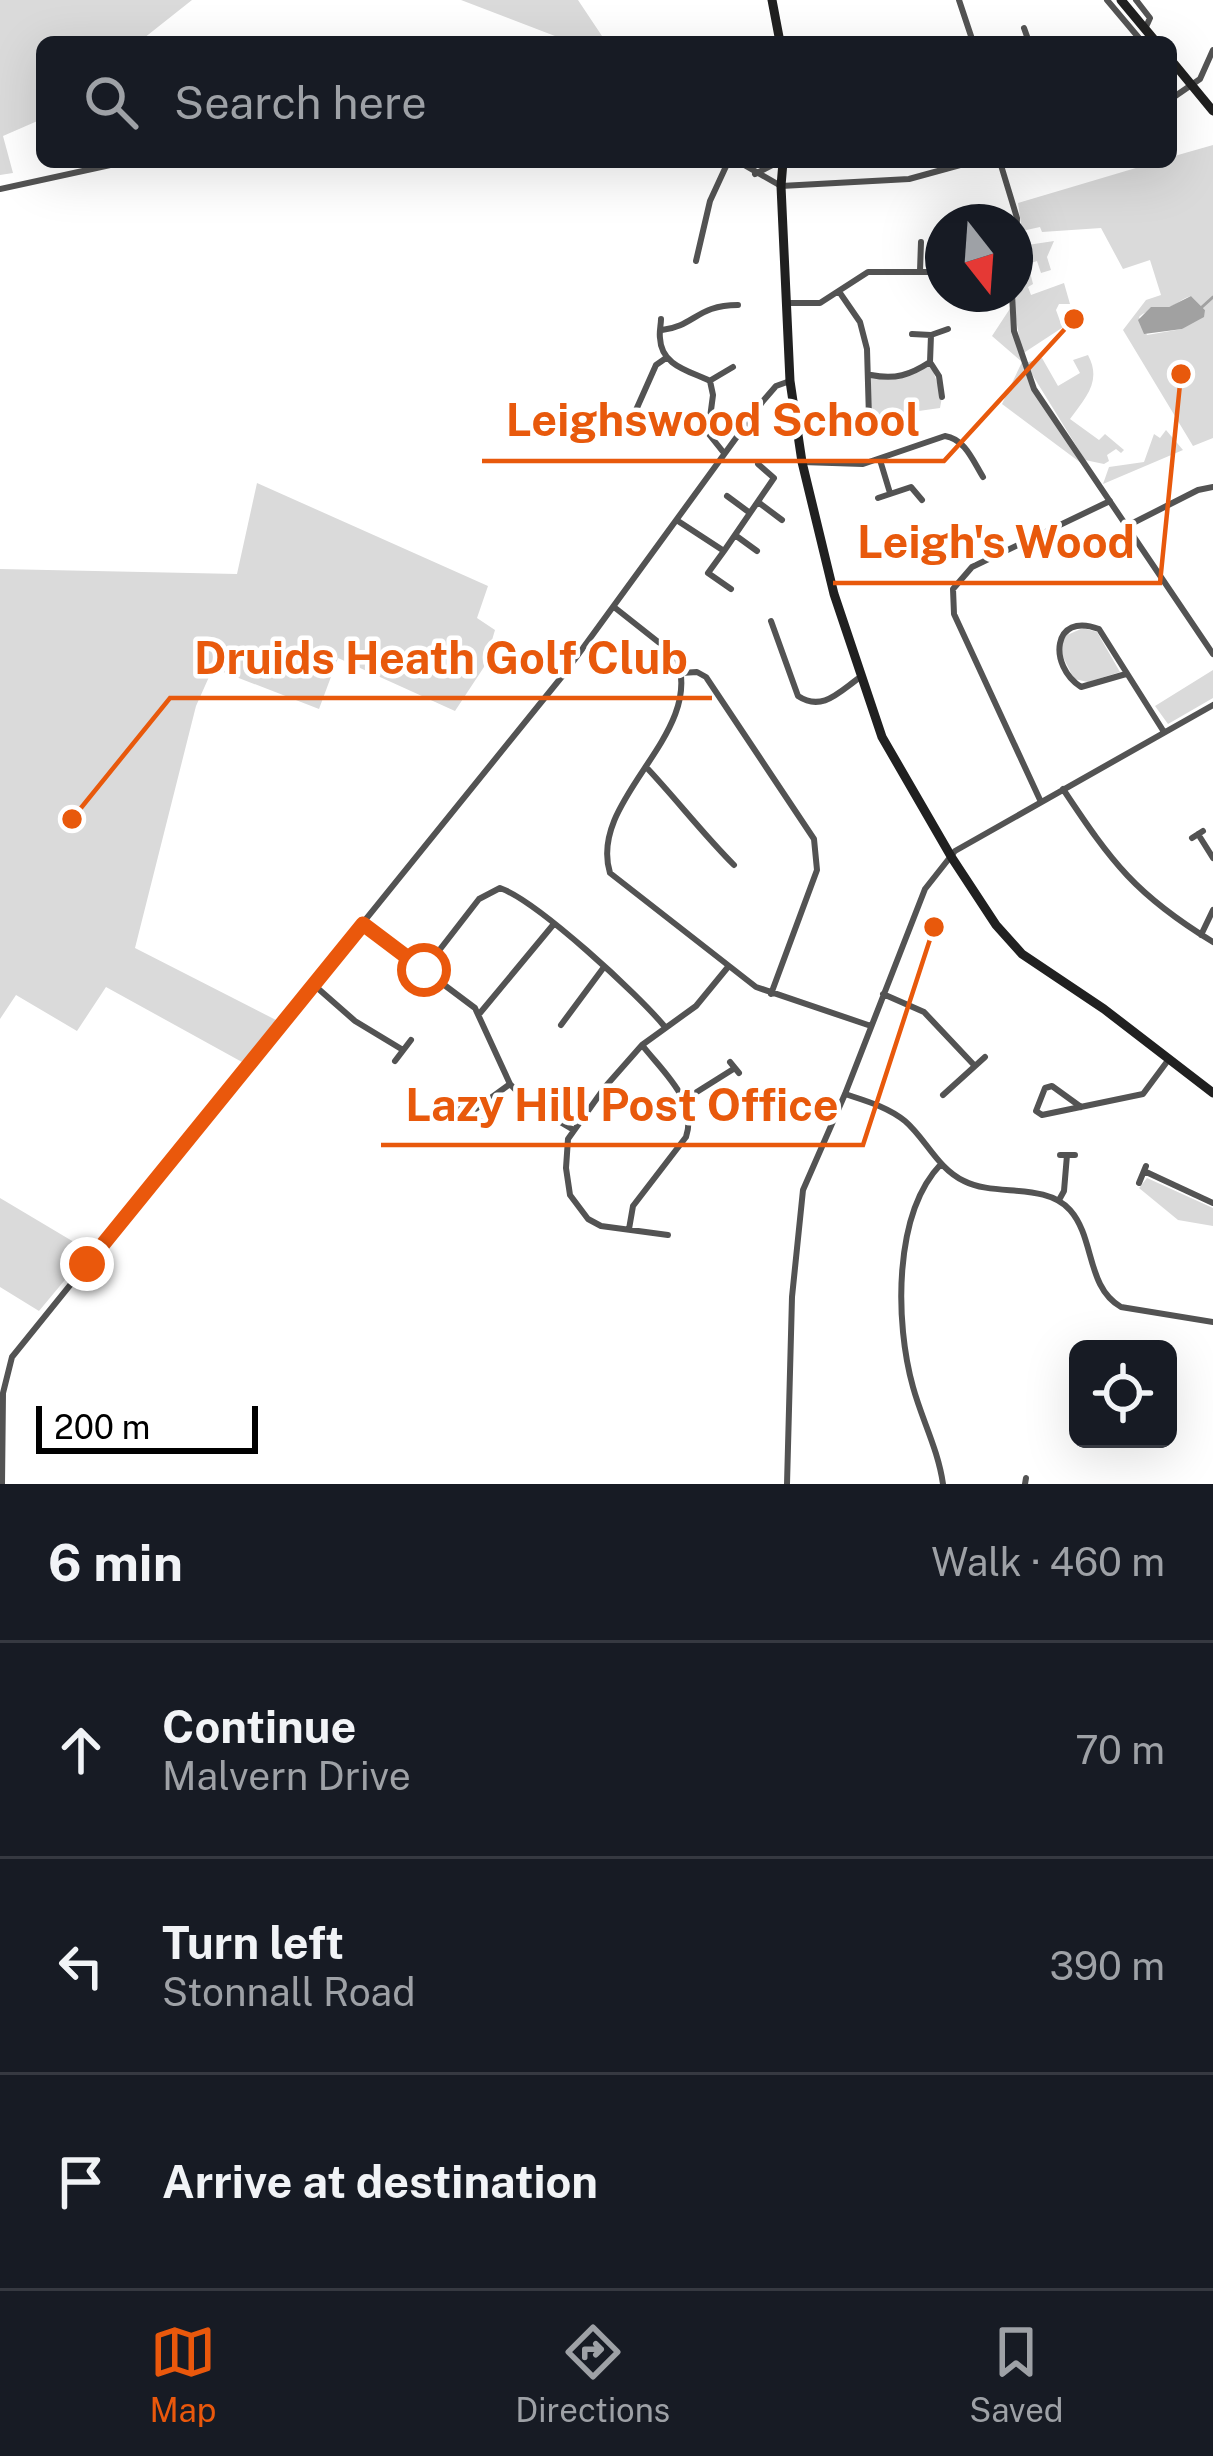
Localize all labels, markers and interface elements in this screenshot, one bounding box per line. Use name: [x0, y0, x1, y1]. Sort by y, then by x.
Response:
search box: [36, 36, 1177, 168]
icon: search: [78, 69, 144, 135]
text: Search here: [174, 76, 427, 129]
north arrow: [925, 204, 1033, 312]
callout: Leighswood School: [482, 380, 944, 461]
text: Leighswood School: [506, 393, 920, 446]
callout: Leigh's Wood: [833, 502, 1160, 583]
text: Leigh's Wood: [857, 515, 1135, 568]
callout: Druids Heath Golf Club: [170, 617, 712, 698]
text: Druids Heath Golf Club: [194, 631, 688, 684]
route start: [397, 943, 451, 997]
callout: Lazy Hill Post Office: [381, 1064, 863, 1145]
text: Lazy Hill Post Office: [405, 1078, 839, 1131]
route end: [60, 1237, 114, 1291]
map controls: [1069, 1340, 1177, 1448]
button: locate: [1069, 1340, 1177, 1448]
scale bar: [36, 1400, 258, 1453]
text: 200 m: [54, 1408, 150, 1446]
text: 6 min: [48, 1533, 183, 1592]
text: Walk · 460 m: [931, 1539, 1165, 1585]
text: Continue: [162, 1700, 356, 1753]
icon: ahead: [48, 1717, 114, 1783]
text: 70 m: [1075, 1727, 1165, 1773]
text: Malvern Drive: [162, 1753, 411, 1799]
text: Turn left: [162, 1916, 344, 1969]
icon: left: [48, 1933, 114, 1999]
text: 390 m: [1050, 1943, 1165, 1989]
text: Stonnall Road: [162, 1969, 415, 2015]
icon: arrive: [48, 2149, 114, 2215]
text: Arrive at destination: [162, 2155, 598, 2208]
tab: Map: [149, 2319, 216, 2429]
tab: Directions: [515, 2319, 670, 2429]
tab: Saved: [969, 2319, 1064, 2429]

